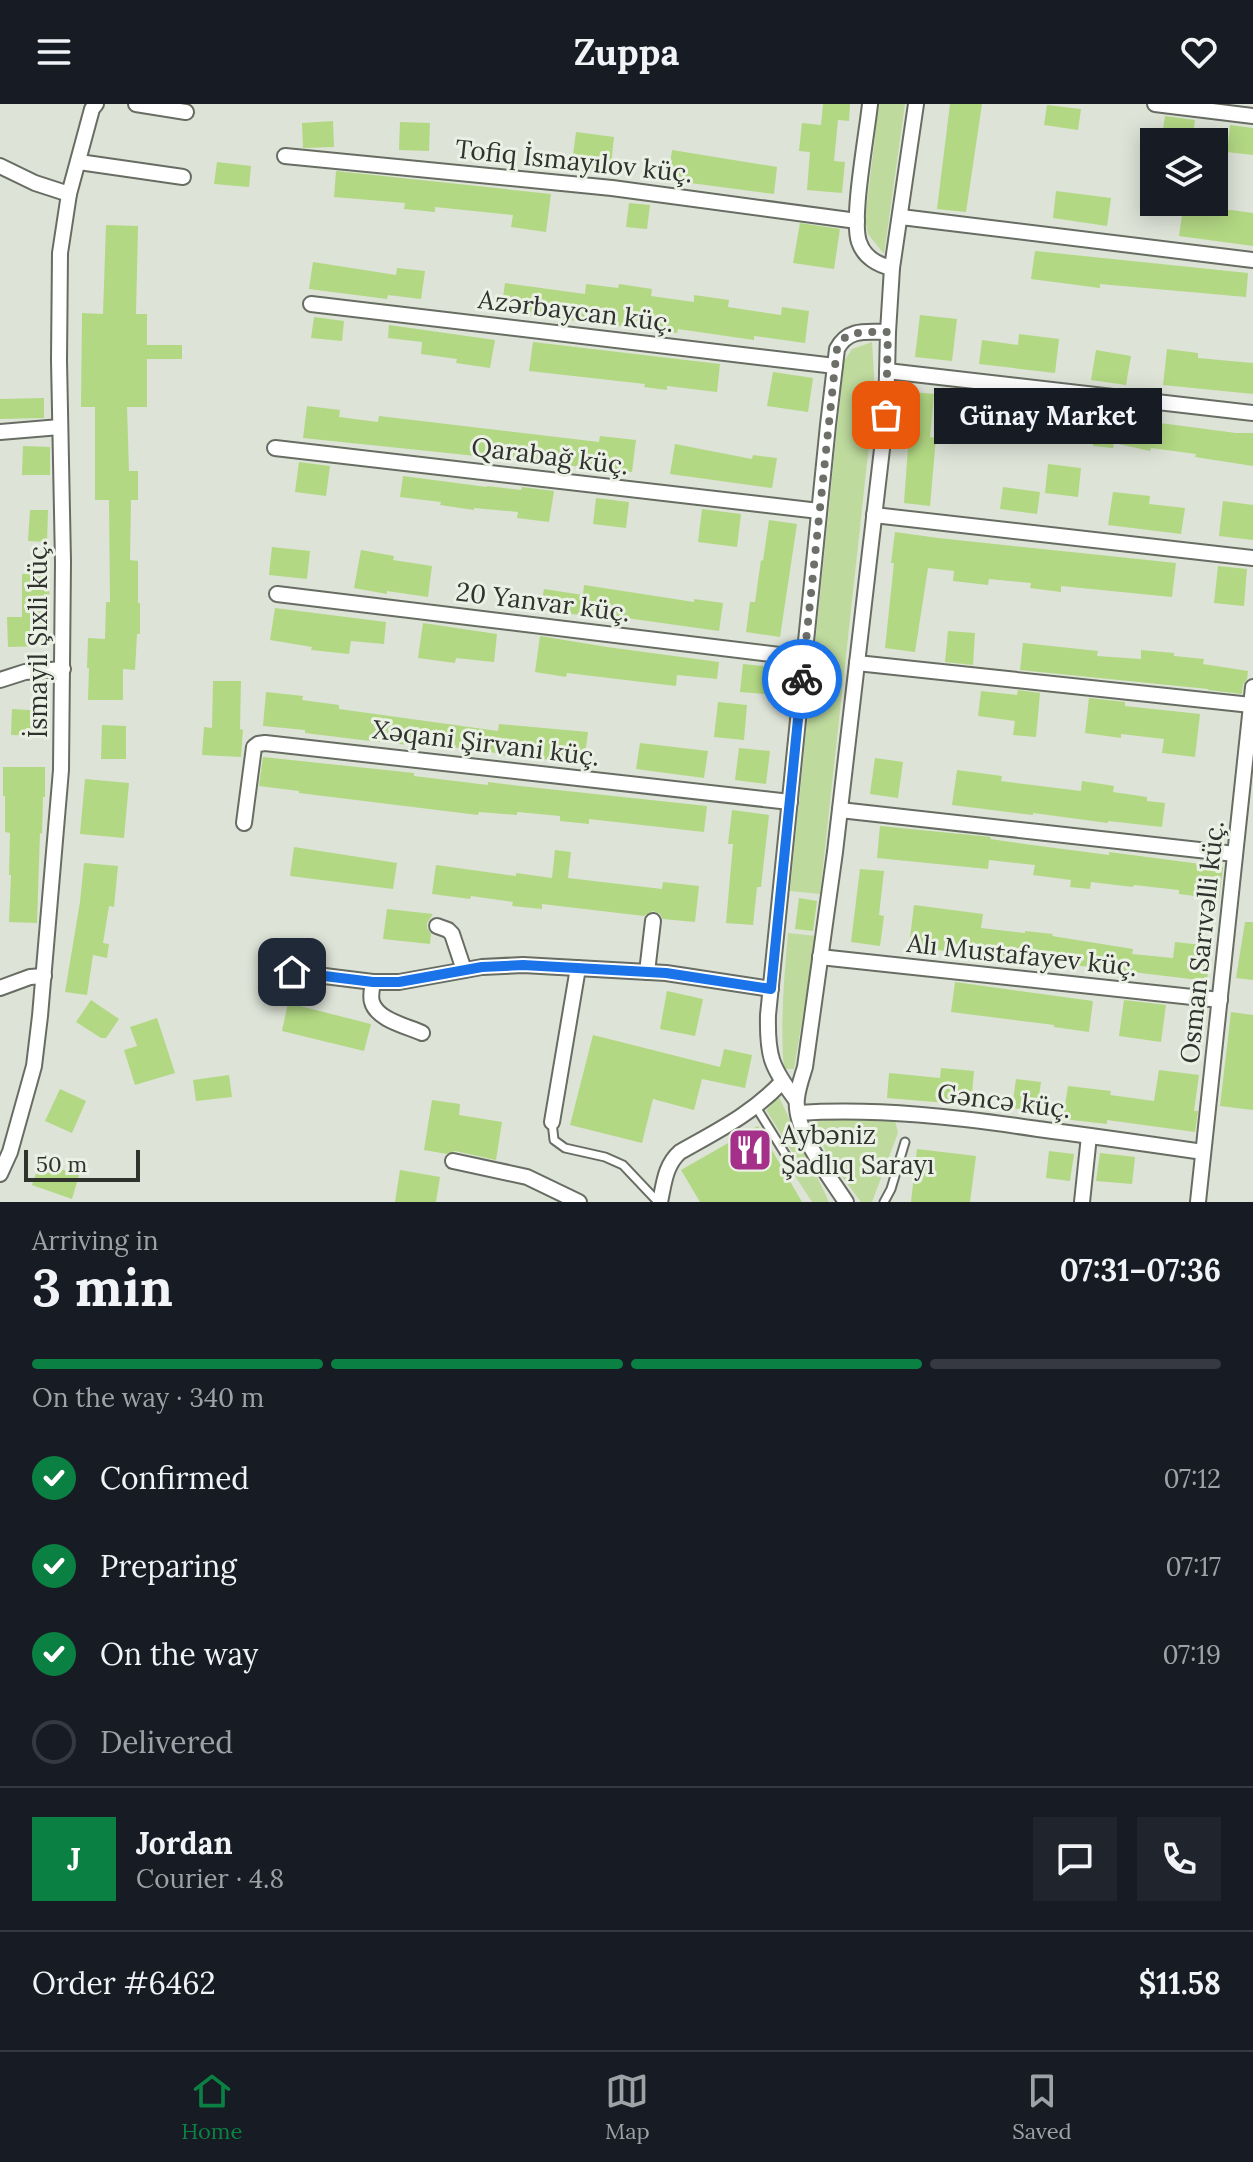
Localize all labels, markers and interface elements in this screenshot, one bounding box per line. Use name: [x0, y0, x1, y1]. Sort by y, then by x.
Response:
text: Zuppa: [574, 29, 679, 75]
icon: menu: [32, 30, 76, 74]
icon: heart: [1177, 30, 1221, 74]
map controls: [1140, 128, 1228, 216]
button: layers: [1140, 128, 1228, 216]
street label: Tofiq İsmayılov küç.: [454, 132, 694, 189]
street label: Azərbaycan küç.: [475, 282, 676, 339]
pin: [852, 381, 920, 449]
callout: Günay Market: [934, 387, 1162, 443]
icon: bag: [864, 393, 908, 437]
text: Günay Market: [959, 399, 1137, 432]
street label: Qarabağ küç.: [470, 429, 631, 482]
street label: İsmayil Şıxli küç.: [21, 540, 54, 738]
street label: 20 Yanvar küç.: [454, 574, 632, 629]
courier: [762, 639, 842, 719]
icon: bike: [780, 657, 824, 701]
street label: Xəqani Şirvani küç.: [371, 712, 601, 773]
street label: Osman Sarıvəlli küç.: [1172, 819, 1231, 1065]
street label: Alı Mustafayev küç.: [904, 926, 1139, 983]
pin: [258, 938, 326, 1006]
icon: home: [270, 950, 314, 994]
street label: Gəncə küç.: [935, 1076, 1073, 1125]
place label: Aybəniz Şadlıq Sarayı: [780, 1118, 934, 1181]
restaurant icon: Aybəniz Şadlıq Sarayı: [726, 1126, 774, 1174]
scale bar: [24, 1146, 140, 1182]
text: 50 m: [36, 1150, 87, 1178]
text: Arriving in: [32, 1224, 159, 1257]
text: 07:31–07:36: [1060, 1251, 1221, 1289]
text: 3 min: [32, 1254, 173, 1320]
text: On the way · 340 m: [32, 1381, 264, 1414]
icon: check: [32, 1456, 76, 1500]
text: Confirmed: [100, 1459, 249, 1497]
text: 07:12: [1164, 1462, 1221, 1495]
icon: check: [32, 1544, 76, 1588]
text: Preparing: [100, 1547, 237, 1585]
text: 07:17: [1165, 1550, 1221, 1583]
icon: check: [32, 1632, 76, 1676]
text: On the way: [100, 1635, 258, 1673]
text: 07:19: [1162, 1638, 1221, 1671]
text: Delivered: [100, 1723, 233, 1761]
button: chat: [1033, 1817, 1117, 1901]
button: phone: [1137, 1817, 1221, 1901]
text: Jordan: [136, 1824, 233, 1862]
text: J: [67, 1840, 81, 1878]
text: Courier · 4.8: [136, 1862, 284, 1895]
text: Order #6462: [32, 1964, 216, 2002]
text: $11.58: [1139, 1964, 1221, 2002]
tab: Home: [181, 2069, 242, 2145]
tab: Map: [605, 2069, 650, 2145]
tab: Saved: [1012, 2069, 1072, 2145]

